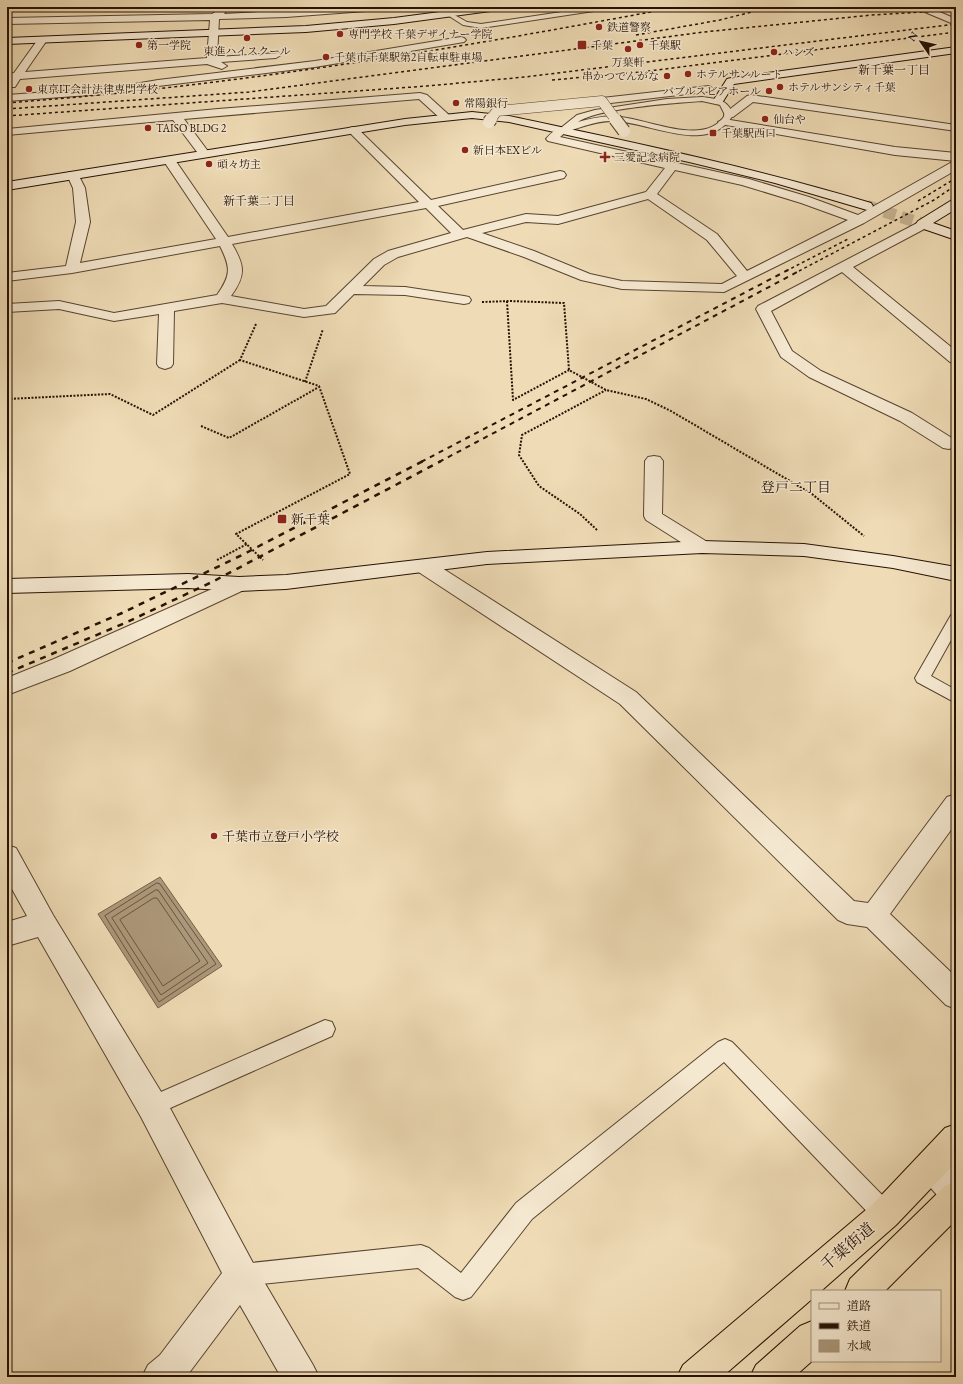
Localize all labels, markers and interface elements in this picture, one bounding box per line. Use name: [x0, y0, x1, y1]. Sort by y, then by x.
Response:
place label: 鉄道警察: [607, 20, 651, 34]
marker: 鉄道警察: [594, 22, 604, 32]
north arrow: [901, 22, 941, 62]
place label: 専門学校 千葉デザイナー学院: [348, 27, 492, 41]
marker: 専門学校 千葉デザイナー学院: [335, 29, 345, 39]
text: N: [904, 29, 921, 44]
marker: 東進ハイスクール: [242, 33, 252, 43]
place label: 第一学院: [147, 38, 191, 52]
place label: 千葉: [591, 38, 613, 52]
place label: 千葉駅: [648, 38, 681, 52]
marker: 千葉: [576, 39, 588, 51]
marker: 第一学院: [134, 40, 144, 50]
marker: 千葉駅: [635, 40, 645, 50]
place label: 東進ハイスクール: [203, 44, 291, 58]
marker: 万葉軒: [623, 44, 633, 54]
place label: ハンズ: [782, 45, 815, 59]
marker: ハンズ: [769, 47, 779, 57]
place label: 千葉市千葉駅第2自転車駐車場: [334, 50, 482, 64]
marker: 千葉市千葉駅第2自転車駐車場: [321, 52, 331, 62]
place label: 万葉軒: [612, 55, 645, 69]
district label: 新千葉一丁目: [858, 62, 930, 78]
place label: ホテルサンルート: [696, 67, 783, 81]
place label: 串かつでんがな: [582, 69, 659, 83]
marker: ホテルサンルート: [683, 69, 693, 79]
marker: 串かつでんがな: [662, 71, 672, 81]
place label: ホテルサンシティ千葉: [788, 80, 896, 94]
place label: 東京IT会計法律専門学校: [37, 82, 158, 96]
marker: ホテルサンシティ千葉: [775, 82, 785, 92]
marker: 東京IT会計法律専門学校: [24, 84, 34, 94]
place label: バブルスビアホール: [663, 84, 761, 98]
marker: バブルスビアホール: [764, 86, 774, 96]
place label: 常陽銀行: [464, 96, 508, 110]
marker: 常陽銀行: [451, 98, 461, 108]
place label: 仙台や: [773, 112, 806, 126]
marker: 仙台や: [760, 114, 770, 124]
place label: TAISO BLDG 2: [156, 121, 227, 135]
marker: TAISO BLDG 2: [143, 123, 153, 133]
place label: 千葉駅西口: [721, 126, 776, 140]
marker: 千葉駅西口: [708, 128, 718, 138]
place label: 新日本EXビル: [473, 143, 542, 157]
marker: 新日本EXビル: [460, 145, 470, 155]
place label: 三愛記念病院: [614, 150, 680, 164]
marker: 三愛記念病院: [599, 151, 611, 163]
place label: 頑々坊主: [217, 157, 261, 171]
marker: 頑々坊主: [204, 159, 214, 169]
district label: 新千葉二丁目: [223, 193, 295, 209]
district label: 登戸二丁目: [761, 478, 831, 496]
place label: 新千葉: [291, 511, 330, 528]
marker: 新千葉: [276, 513, 288, 525]
place label: 千葉市立登戸小学校: [222, 828, 339, 845]
marker: 千葉市立登戸小学校: [209, 831, 219, 841]
street label: 千葉街道: [816, 1218, 879, 1275]
legend: [811, 1290, 941, 1362]
text: 道路: [847, 1298, 871, 1314]
text: 鉄道: [846, 1318, 871, 1334]
text: 水域: [847, 1338, 871, 1354]

